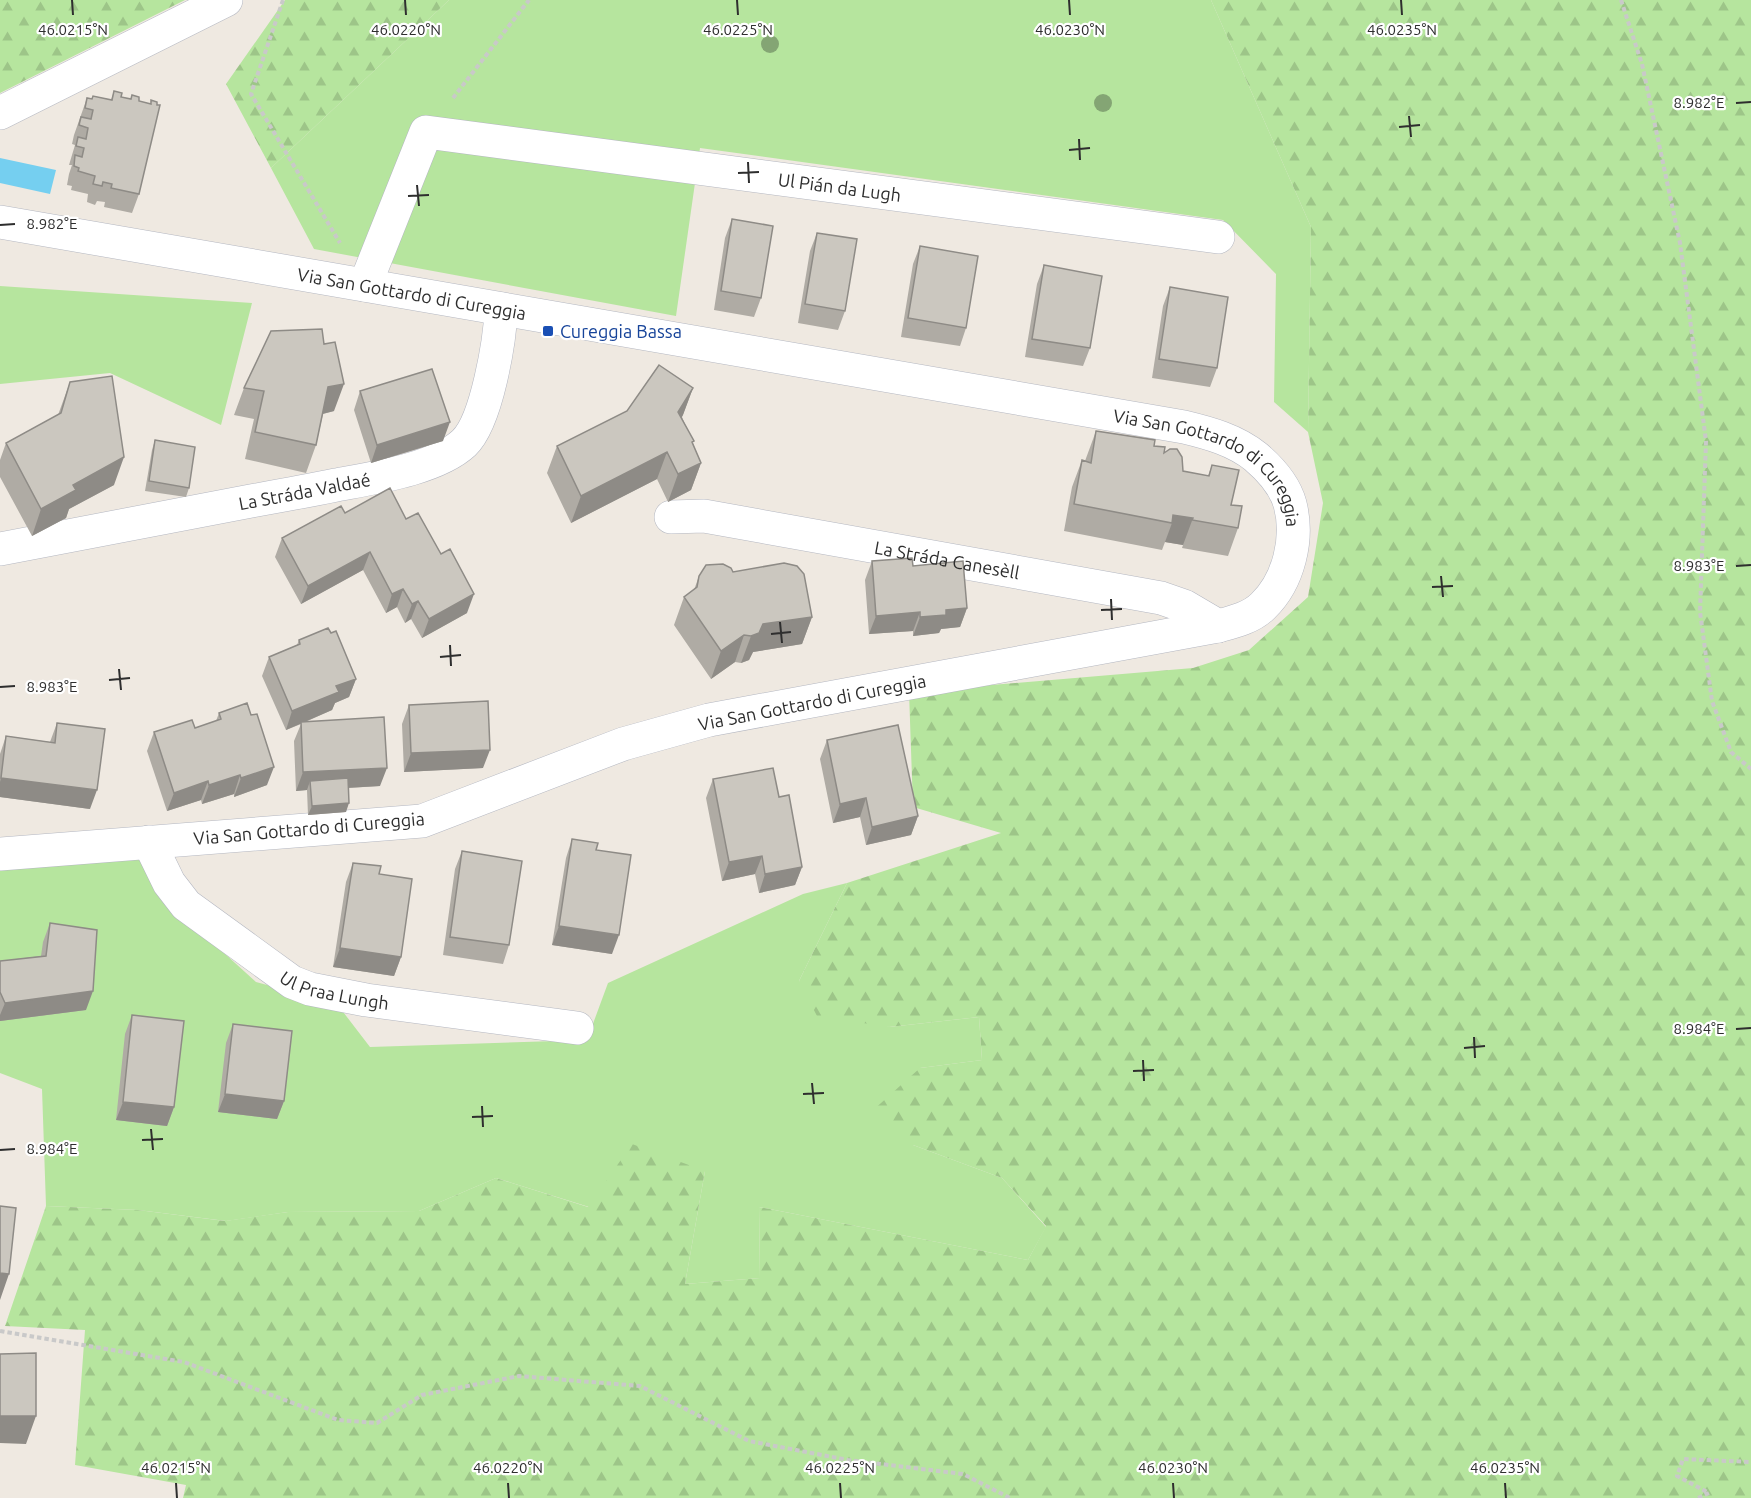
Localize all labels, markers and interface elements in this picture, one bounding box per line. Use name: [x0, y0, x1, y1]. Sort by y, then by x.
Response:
text: 46.0215°N: [38, 21, 108, 38]
text: 46.0220°N: [371, 21, 441, 38]
text: 46.0225°N: [703, 21, 773, 38]
text: 46.0230°N: [1035, 21, 1105, 38]
text: 46.0235°N: [1367, 21, 1437, 38]
text: 8.982°E: [1674, 94, 1724, 111]
street label: Ul Pián da Lugh: [777, 169, 902, 205]
text: 8.982°E: [27, 215, 77, 232]
street label: Via San Gottardo di Cureggia: [296, 264, 528, 323]
place label: Cureggia Bassa: [560, 321, 682, 341]
marker: Cureggia Bassa: [541, 324, 555, 338]
street label: Via San Gottardo di Cureggia: [1112, 405, 1303, 527]
street label: La Stráda Valdaé: [237, 469, 372, 513]
street label: La Stráda Canesèll: [873, 537, 1021, 582]
text: 8.983°E: [1674, 557, 1724, 574]
street label: Via San Gottardo di Cureggia: [696, 670, 928, 734]
text: 8.983°E: [27, 678, 77, 695]
street label: Via San Gottardo di Cureggia: [193, 808, 425, 848]
street label: Ul Praa Lungh: [276, 967, 390, 1013]
text: 8.984°E: [1674, 1020, 1724, 1037]
text: 8.984°E: [27, 1140, 77, 1157]
text: 46.0215°N: [141, 1459, 211, 1476]
text: 46.0220°N: [473, 1459, 543, 1476]
text: 46.0225°N: [805, 1459, 875, 1476]
text: 46.0230°N: [1138, 1459, 1208, 1476]
text: 46.0235°N: [1470, 1459, 1540, 1476]

